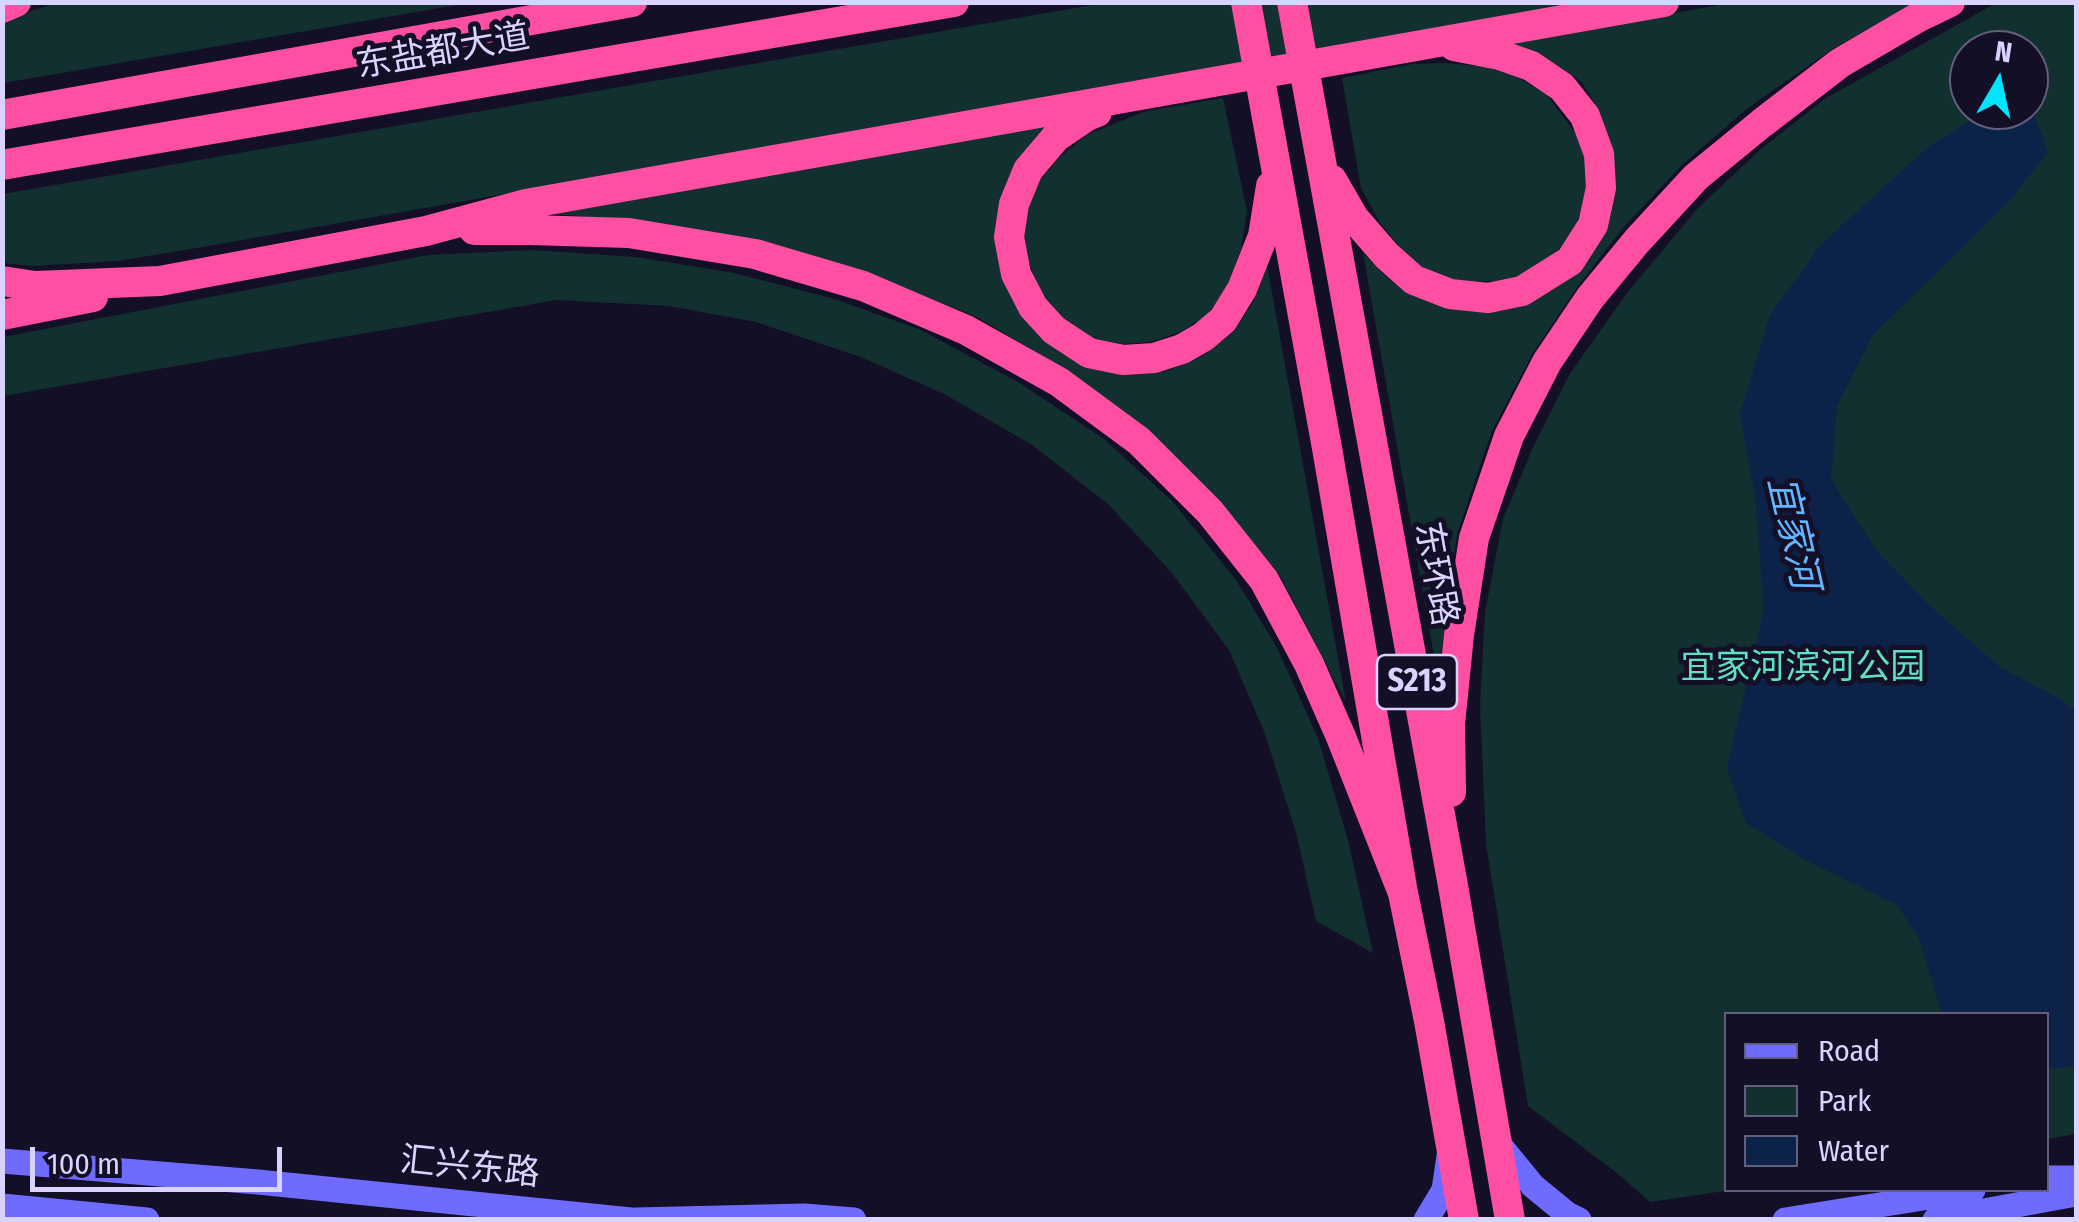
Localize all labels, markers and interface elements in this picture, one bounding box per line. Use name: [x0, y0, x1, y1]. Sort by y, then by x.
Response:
street label: 东盐都大道: [353, 16, 533, 88]
north arrow: [1949, 30, 2049, 130]
text: N: [1993, 34, 2014, 69]
water label: 宜家河: [1757, 472, 1827, 594]
street label: 东环路: [1405, 519, 1465, 629]
park label: 宜家河滨河公园: [1681, 647, 1925, 689]
road number: S213: [1377, 655, 1457, 709]
legend: [1724, 1012, 2049, 1192]
text: Road: [1818, 1033, 1880, 1069]
text: Park: [1818, 1083, 1871, 1119]
scale bar: [35, 1127, 288, 1189]
text: Water: [1818, 1133, 1889, 1169]
street label: 汇兴东路: [398, 1140, 542, 1196]
text: 100 m: [47, 1146, 120, 1182]

